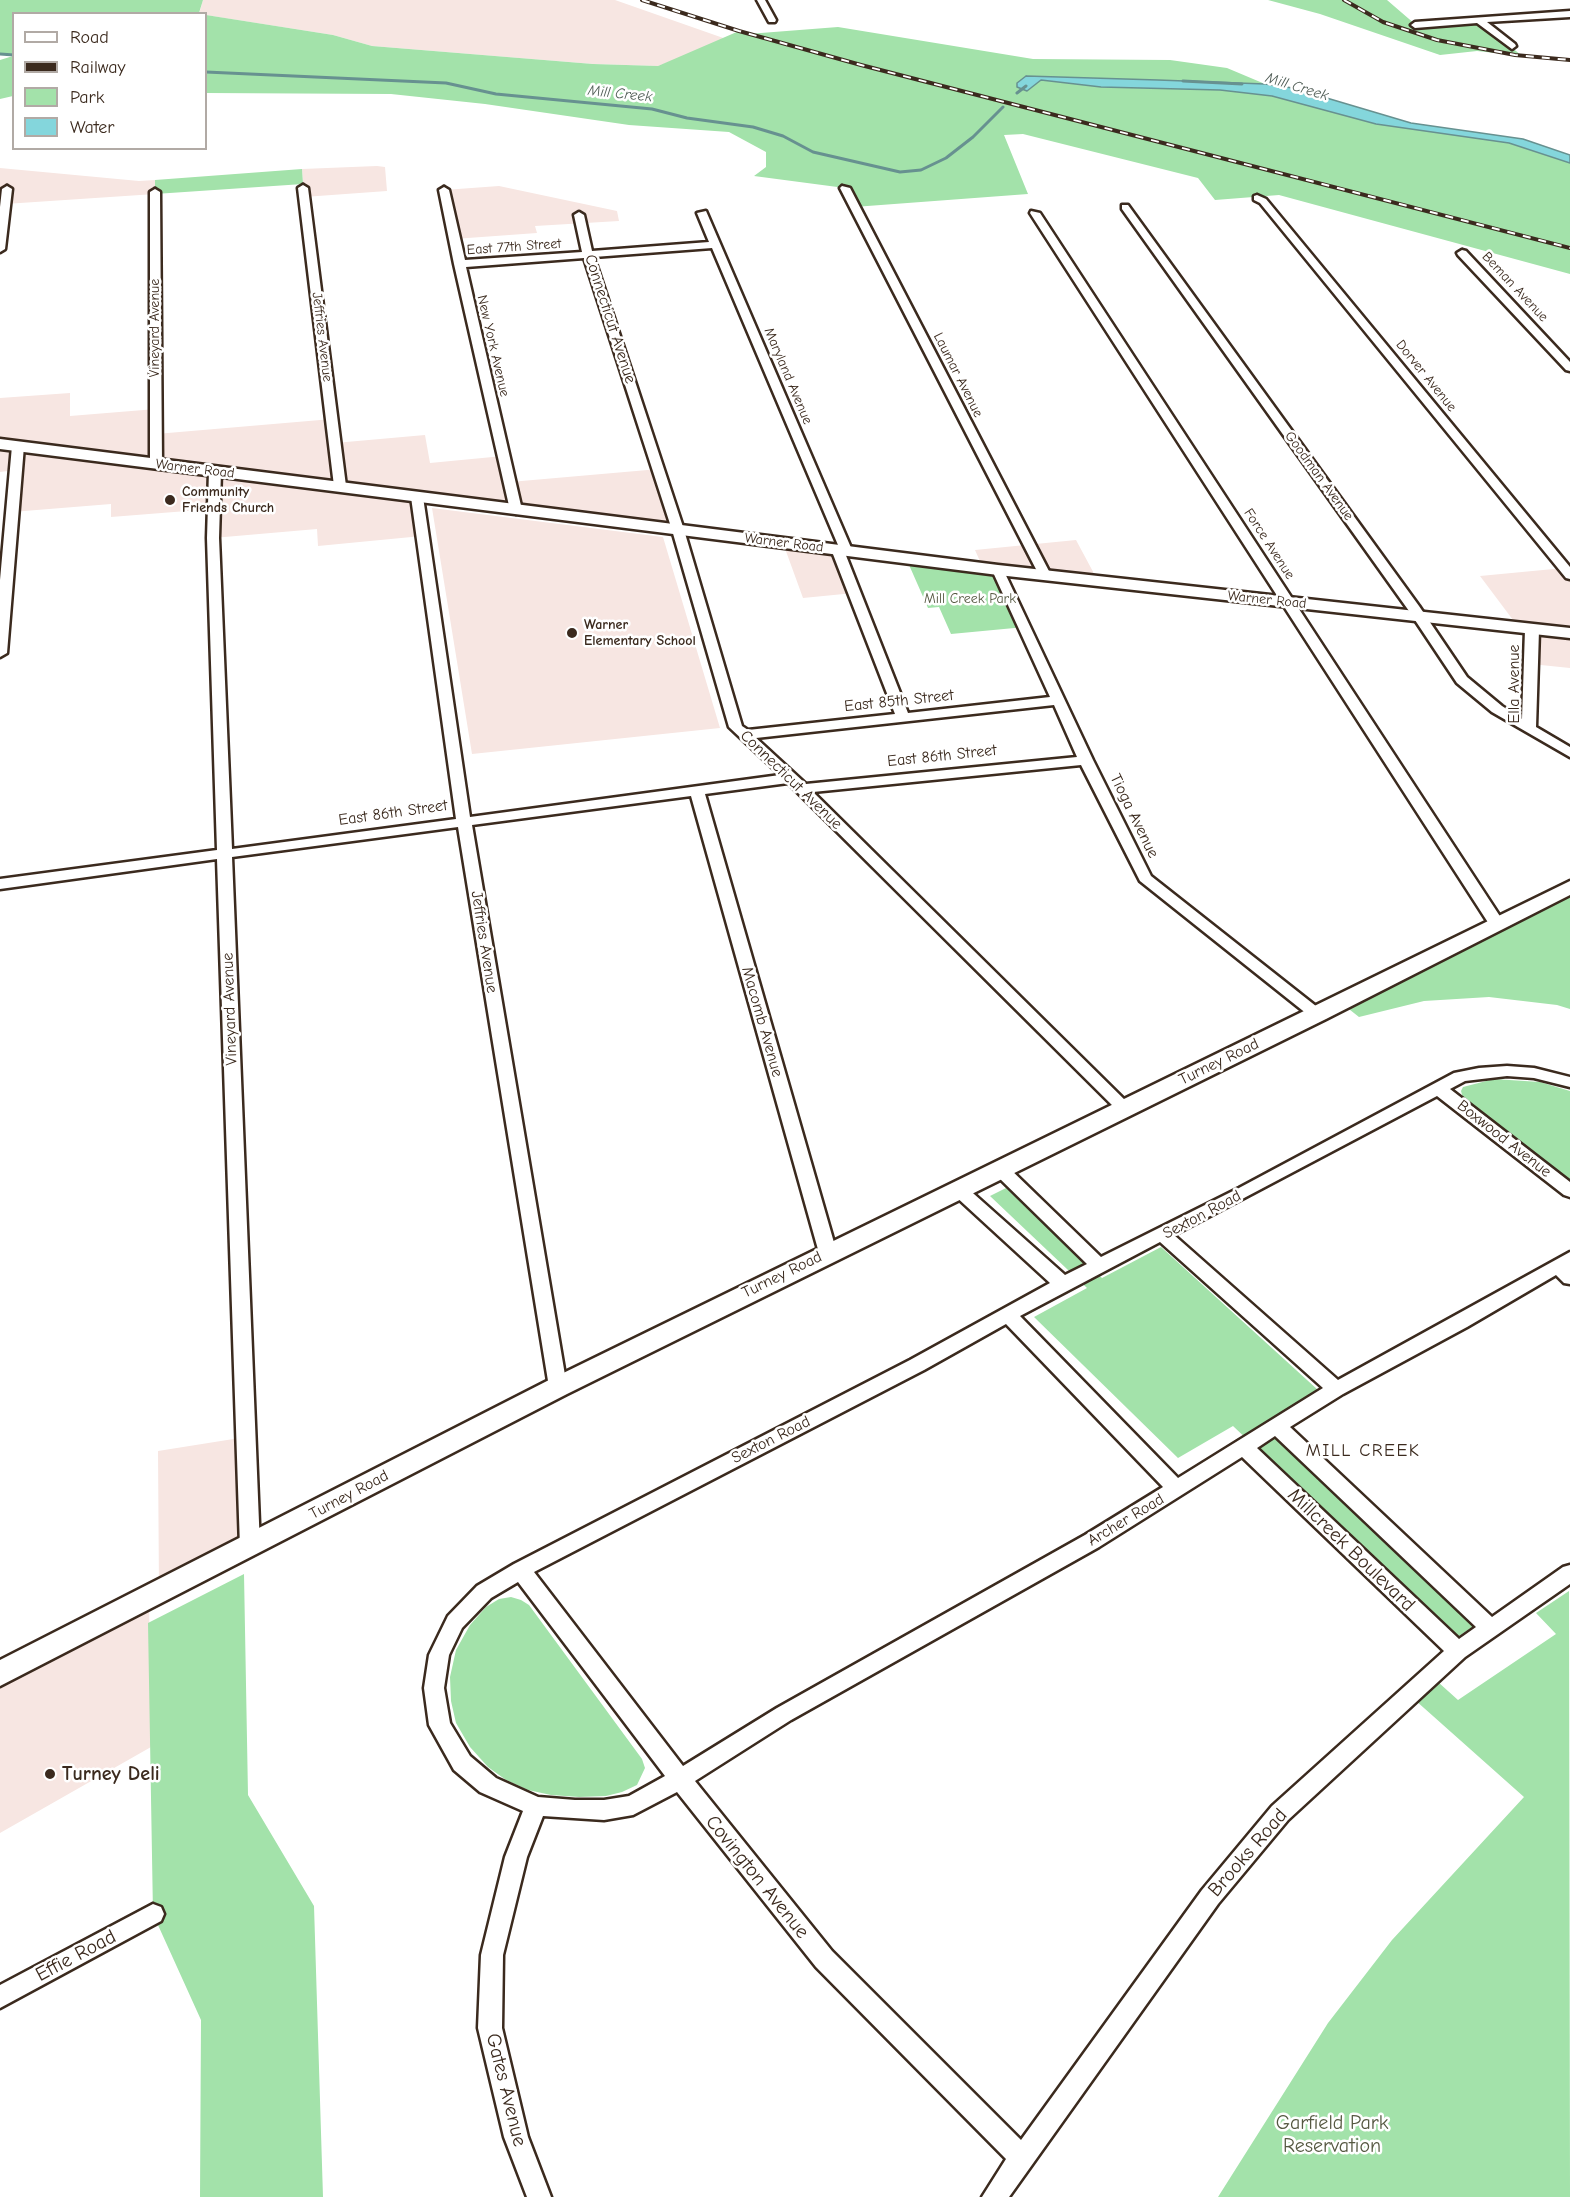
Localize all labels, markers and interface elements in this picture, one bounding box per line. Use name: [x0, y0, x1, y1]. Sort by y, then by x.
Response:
legend: [12, 12, 207, 150]
text: Road: [70, 27, 109, 48]
text: Railway: [70, 57, 126, 78]
water label: Mill Creek: [1263, 69, 1331, 105]
water label: Mill Creek: [587, 82, 653, 106]
text: Park: [70, 87, 104, 108]
text: Water: [70, 117, 114, 138]
street label: East 77th Street: [466, 235, 562, 259]
street label: Beman Avenue: [1478, 249, 1552, 325]
street label: Connecticut Avenue: [580, 252, 640, 386]
street label: Vineyard Avenue: [147, 279, 163, 377]
street label: Jeffries Avenue: [308, 291, 336, 383]
street label: New York Avenue: [473, 294, 513, 398]
street label: Maryland Avenue: [760, 325, 816, 427]
street label: Laumar Avenue: [929, 330, 987, 420]
street label: Dorver Avenue: [1392, 337, 1460, 415]
street label: Goodman Avenue: [1281, 428, 1357, 524]
street label: Warner Road: [155, 456, 235, 482]
place label: Community Friends Church: [182, 484, 274, 516]
marker: Community Friends Church: [163, 493, 177, 507]
street label: Force Avenue: [1240, 506, 1298, 582]
street label: Warner Road: [744, 530, 824, 556]
street label: Warner Road: [1227, 588, 1307, 612]
park label: Mill Creek Park: [924, 591, 1016, 607]
place label: Warner Elementary School: [584, 617, 696, 650]
marker: Warner Elementary School: [565, 626, 579, 640]
street label: Ella Avenue: [1504, 645, 1524, 723]
street label: East 85th Street: [843, 686, 955, 716]
street label: Connecticut Avenue: [736, 726, 846, 834]
street label: East 86th Street: [886, 741, 998, 771]
street label: Tioga Avenue: [1105, 771, 1163, 861]
street label: East 86th Street: [337, 796, 449, 830]
street label: Jeffries Avenue: [466, 890, 502, 994]
street label: Vineyard Avenue: [218, 952, 242, 1066]
street label: Macomb Avenue: [737, 965, 787, 1079]
street label: Turney Road: [1176, 1034, 1262, 1090]
street label: Boxwood Avenue: [1453, 1096, 1555, 1182]
street label: Sexton Road: [1160, 1186, 1244, 1244]
street label: Turney Road: [739, 1247, 825, 1303]
street label: Sexton Road: [728, 1412, 814, 1468]
district label: MILL CREEK: [1306, 1440, 1420, 1462]
street label: Turney Road: [306, 1466, 392, 1524]
street label: Millcreek Boulevard: [1282, 1483, 1420, 1617]
street label: Archer Road: [1084, 1490, 1168, 1550]
place label: Turney Deli: [62, 1762, 160, 1786]
marker: Turney Deli: [43, 1767, 57, 1781]
street label: Brooks Road: [1203, 1804, 1293, 1902]
street label: Covington Avenue: [700, 1811, 814, 1943]
street label: Effie Road: [32, 1925, 120, 1987]
street label: Gates Avenue: [480, 2031, 532, 2149]
park label: Garfield Park Reservation: [1276, 2111, 1388, 2158]

